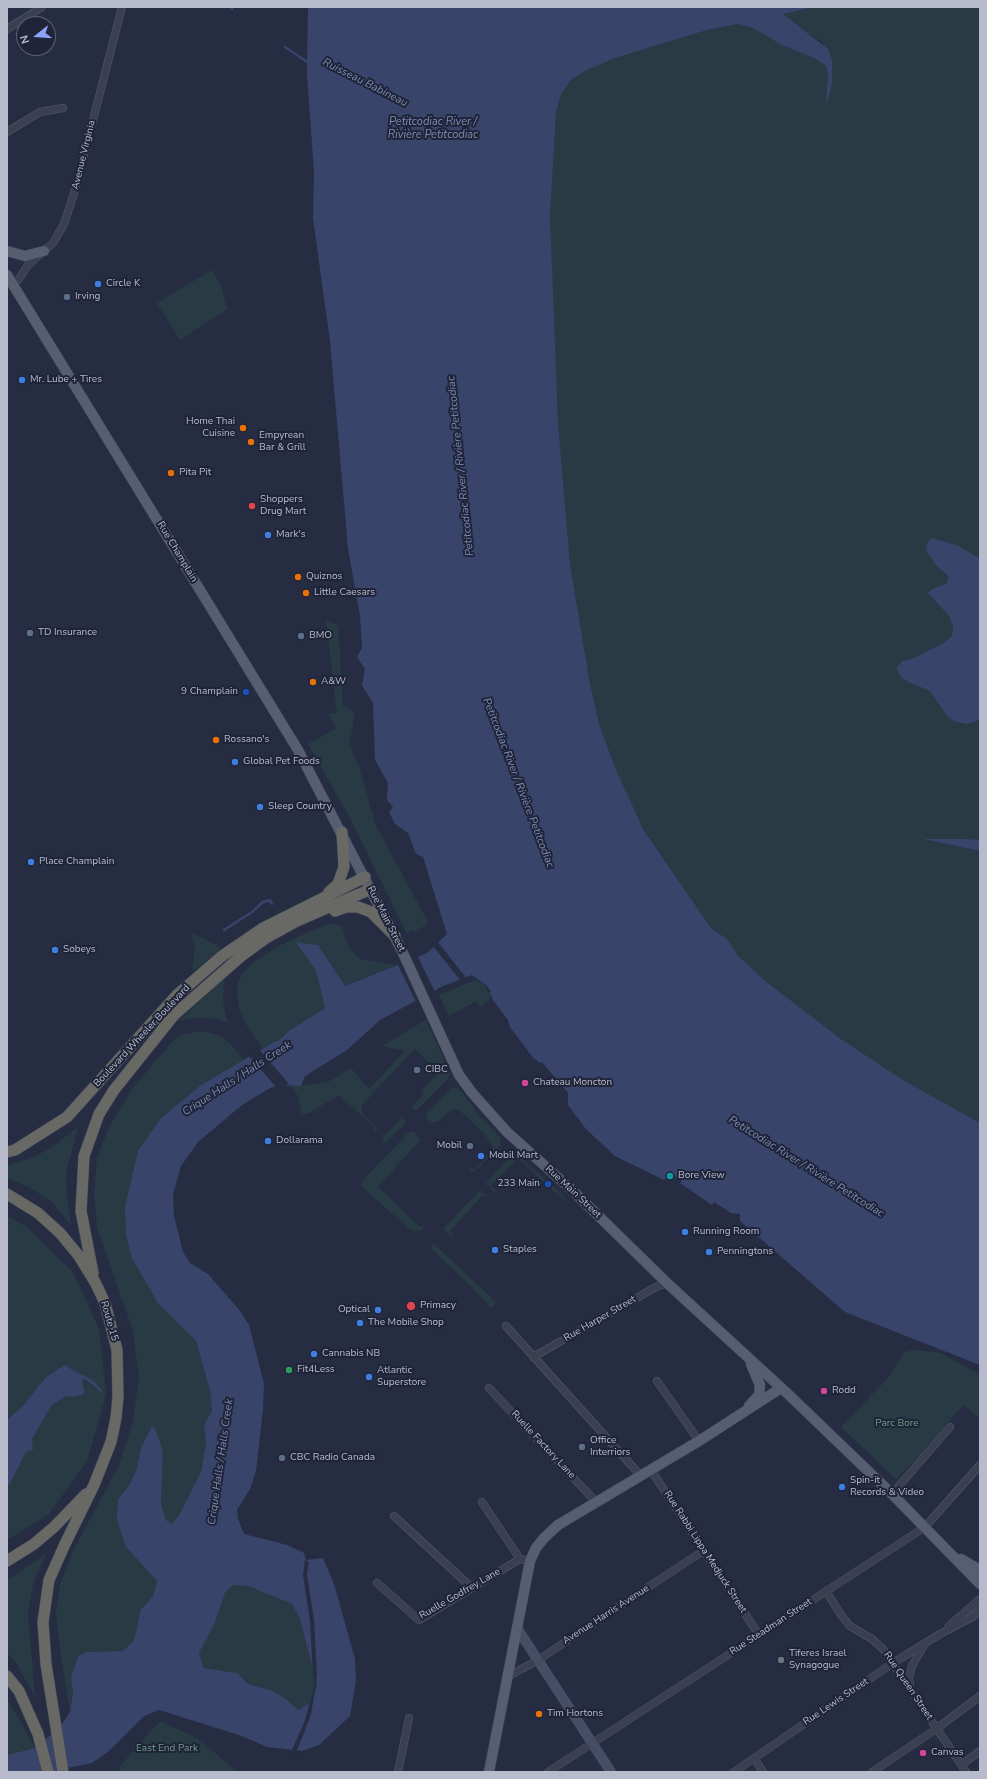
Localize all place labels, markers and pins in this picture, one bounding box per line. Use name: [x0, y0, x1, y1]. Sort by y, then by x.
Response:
place label: Circle K: [106, 278, 140, 290]
marker: Circle K: [93, 279, 103, 289]
place label: Irving: [75, 291, 100, 303]
marker: Irving: [62, 292, 72, 302]
place label: Mr. Lube + Tires: [30, 374, 102, 386]
marker: Mr. Lube + Tires: [17, 375, 27, 385]
place label: Home Thai Cuisine: [186, 416, 235, 440]
marker: Home Thai Cuisine: [238, 423, 248, 433]
place label: Empyrean Bar & Grill: [259, 430, 306, 454]
marker: Empyrean Bar & Grill: [246, 437, 256, 447]
place label: Pita Pit: [179, 467, 211, 479]
marker: Pita Pit: [166, 468, 176, 478]
place label: Shoppers Drug Mart: [260, 494, 306, 518]
marker: Shoppers Drug Mart: [247, 501, 257, 511]
place label: Mark's: [276, 529, 305, 541]
marker: Mark's: [263, 530, 273, 540]
place label: Quiznos: [306, 571, 342, 583]
marker: Quiznos: [293, 572, 303, 582]
place label: Little Caesars: [314, 587, 375, 599]
marker: Little Caesars: [301, 588, 311, 598]
place label: TD Insurance: [38, 627, 97, 639]
marker: TD Insurance: [25, 628, 35, 638]
place label: BMO: [309, 630, 332, 642]
marker: BMO: [296, 631, 306, 641]
place label: A&W: [321, 676, 346, 688]
marker: A&W: [308, 677, 318, 687]
place label: 9 Champlain: [181, 686, 238, 698]
marker: 9 Champlain: [241, 687, 251, 697]
place label: Rossano's: [224, 734, 269, 746]
marker: Rossano's: [211, 735, 221, 745]
place label: Global Pet Foods: [243, 756, 320, 768]
marker: Global Pet Foods: [230, 757, 240, 767]
place label: Sleep Country: [268, 801, 332, 813]
marker: Sleep Country: [255, 802, 265, 812]
place label: Place Champlain: [39, 856, 114, 868]
marker: Place Champlain: [26, 857, 36, 867]
place label: Sobeys: [63, 944, 96, 956]
marker: Sobeys: [50, 945, 60, 955]
place label: CIBC: [425, 1064, 448, 1076]
marker: CIBC: [412, 1065, 422, 1075]
place label: Chateau Moncton: [533, 1077, 612, 1089]
marker: Chateau Moncton: [520, 1078, 530, 1088]
place label: Dollarama: [276, 1135, 323, 1147]
marker: Dollarama: [263, 1136, 273, 1146]
place label: Mobil: [437, 1140, 462, 1152]
marker: Mobil: [465, 1141, 475, 1151]
place label: Mobil Mart: [489, 1150, 538, 1162]
marker: Mobil Mart: [476, 1151, 486, 1161]
place label: Bore View: [678, 1170, 725, 1182]
marker: Bore View: [665, 1171, 675, 1181]
place label: 233 Main: [498, 1178, 540, 1190]
marker: 233 Main: [543, 1179, 553, 1189]
place label: Running Room: [693, 1226, 759, 1238]
marker: Running Room: [680, 1227, 690, 1237]
place label: Staples: [503, 1244, 537, 1256]
marker: Staples: [490, 1245, 500, 1255]
place label: Penningtons: [717, 1246, 773, 1258]
marker: Penningtons: [704, 1247, 714, 1257]
marker: Primacy: [405, 1300, 417, 1312]
place label: Primacy: [420, 1300, 456, 1312]
place label: Optical: [338, 1304, 370, 1316]
marker: Optical: [373, 1305, 383, 1315]
place label: The Mobile Shop: [368, 1317, 444, 1329]
marker: The Mobile Shop: [355, 1318, 365, 1328]
place label: Cannabis NB: [322, 1348, 380, 1360]
marker: Cannabis NB: [309, 1349, 319, 1359]
place label: Fit4Less: [297, 1364, 335, 1376]
marker: Fit4Less: [284, 1365, 294, 1375]
place label: Atlantic Superstore: [377, 1365, 426, 1388]
marker: Atlantic Superstore: [364, 1372, 374, 1382]
place label: Rodd: [832, 1385, 856, 1397]
marker: Rodd: [819, 1386, 829, 1396]
place label: Office Interriors: [590, 1435, 630, 1458]
marker: Office Interriors: [577, 1442, 587, 1452]
place label: CBC Radio Canada: [290, 1452, 375, 1464]
marker: CBC Radio Canada: [277, 1453, 287, 1463]
place label: Spin-it Records & Video: [850, 1475, 924, 1498]
marker: Spin-it Records & Video: [837, 1482, 847, 1492]
place label: Tiferes Israel Synagogue: [789, 1648, 847, 1672]
marker: Tiferes Israel Synagogue: [776, 1655, 786, 1665]
place label: Tim Hortons: [547, 1708, 603, 1720]
marker: Tim Hortons: [534, 1709, 544, 1719]
place label: Canvas: [931, 1747, 964, 1759]
marker: Canvas: [918, 1748, 928, 1758]

